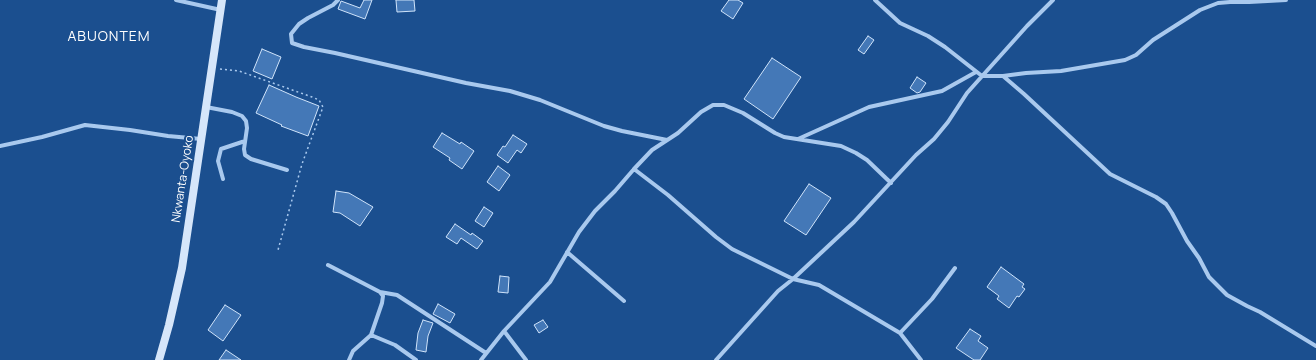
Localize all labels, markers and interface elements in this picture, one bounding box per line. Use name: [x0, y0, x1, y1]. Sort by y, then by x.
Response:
district label: ABUONTEM: [67, 29, 151, 45]
street label: Nkwanta-Oyoko: [169, 134, 197, 224]

